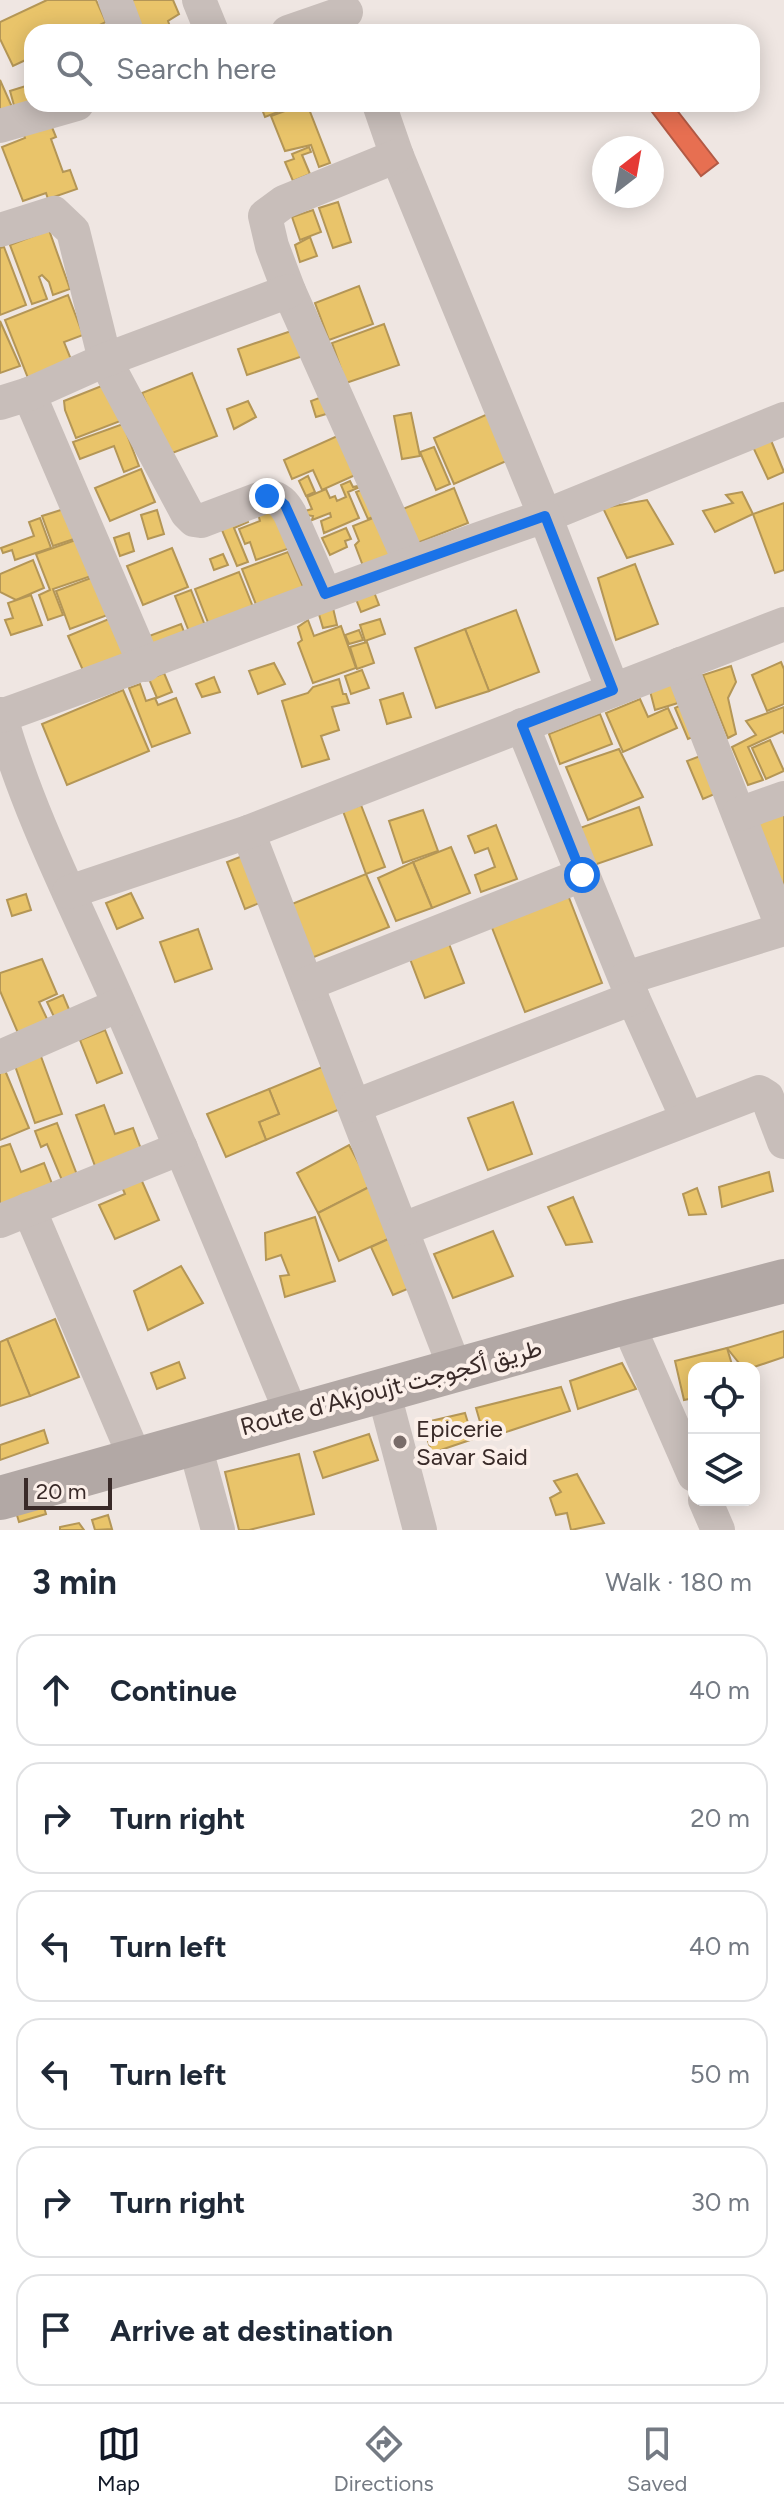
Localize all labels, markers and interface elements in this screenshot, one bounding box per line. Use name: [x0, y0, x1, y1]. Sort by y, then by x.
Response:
search box: [24, 24, 760, 112]
icon: search: [52, 46, 96, 90]
text: Search here: [116, 50, 276, 87]
north arrow: [592, 136, 664, 208]
route end: [249, 478, 285, 514]
route start: [564, 857, 600, 893]
street label: Route d'Akjoujt طريق أكجوجت: [237, 1333, 545, 1442]
map controls: [688, 1362, 760, 1506]
button: locate: [688, 1362, 760, 1434]
place label: Epicerie Savar Said: [416, 1414, 528, 1471]
marker: Epicerie Savar Said: [391, 1433, 409, 1451]
button: layers: [688, 1434, 760, 1506]
scale bar: [24, 1474, 112, 1510]
text: 20 m: [36, 1478, 87, 1505]
text: 3 min: [32, 1562, 117, 1603]
text: Walk · 180 m: [605, 1566, 752, 1598]
icon: ahead: [34, 1668, 78, 1712]
text: Continue: [110, 1672, 237, 1709]
text: 40 m: [689, 1674, 750, 1706]
icon: right: [34, 1796, 78, 1840]
text: Turn right: [110, 1800, 245, 1837]
text: 20 m: [690, 1802, 750, 1834]
icon: left: [34, 1924, 78, 1968]
text: Turn left: [110, 1928, 227, 1965]
text: 40 m: [689, 1930, 750, 1962]
icon: left: [34, 2052, 78, 2096]
text: Turn left: [110, 2056, 227, 2093]
text: 50 m: [690, 2058, 750, 2090]
icon: right: [34, 2180, 78, 2224]
text: Turn right: [110, 2184, 245, 2221]
text: 30 m: [691, 2186, 750, 2218]
icon: arrive: [34, 2308, 78, 2352]
text: Arrive at destination: [110, 2312, 393, 2349]
tab: Map: [97, 2422, 141, 2497]
tab: Directions: [334, 2422, 434, 2497]
tab: Saved: [627, 2422, 687, 2497]

